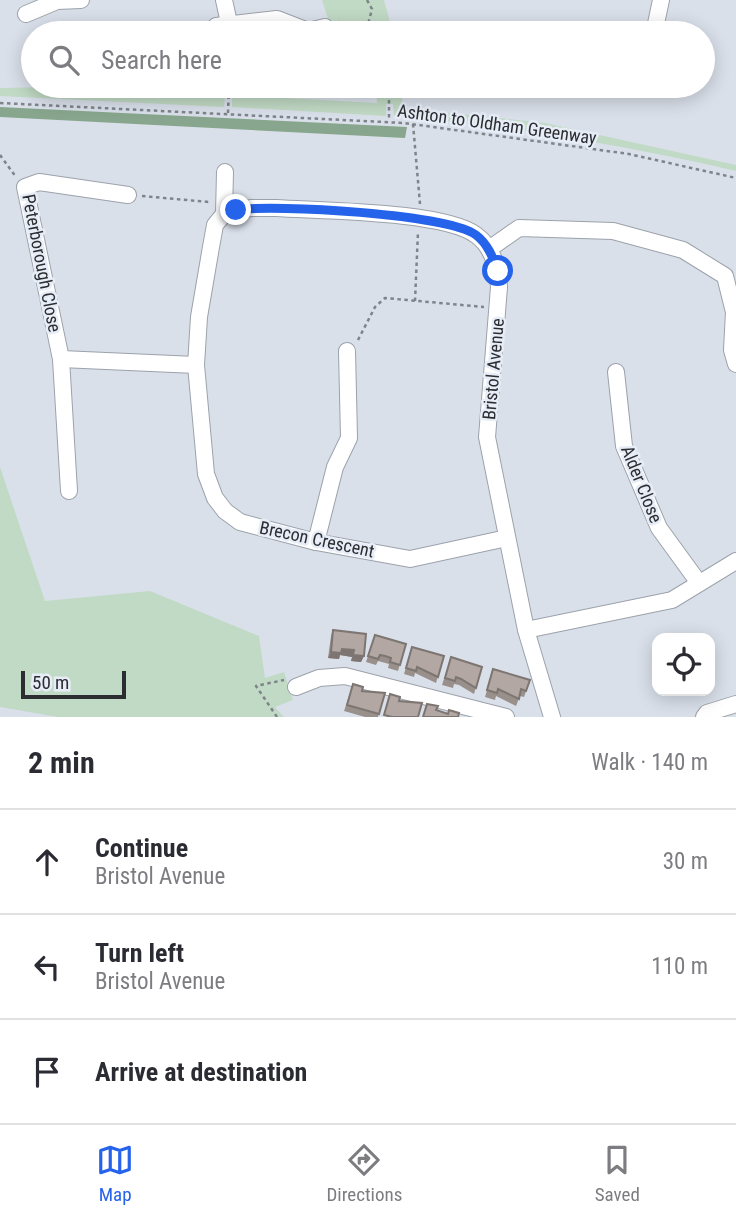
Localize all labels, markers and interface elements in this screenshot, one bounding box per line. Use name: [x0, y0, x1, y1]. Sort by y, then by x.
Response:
search box: [21, 21, 715, 98]
icon: search: [45, 41, 83, 79]
text: Search here: [101, 45, 222, 75]
street label: Ashton to Oldham Greenway: [396, 100, 598, 148]
street label: Peterborough Close: [18, 192, 66, 334]
route end: [220, 194, 251, 225]
route start: [482, 255, 513, 286]
street label: Bristol Avenue: [478, 317, 508, 421]
street label: Alder Close: [617, 442, 667, 526]
street label: Brecon Crescent: [258, 517, 376, 561]
map controls: [652, 633, 715, 696]
button: locate: [652, 633, 715, 696]
scale bar: [21, 668, 126, 700]
text: 50 m: [32, 671, 69, 694]
text: 2 min: [28, 745, 95, 780]
text: Walk · 140 m: [591, 749, 708, 776]
text: Continue: [95, 833, 188, 863]
icon: ahead: [28, 843, 66, 881]
text: 30 m: [663, 848, 708, 875]
text: Bristol Avenue: [95, 863, 225, 890]
text: Turn left: [95, 938, 184, 968]
icon: left: [28, 948, 66, 986]
text: 110 m: [651, 953, 708, 980]
text: Bristol Avenue: [95, 968, 225, 995]
icon: arrive: [28, 1053, 66, 1091]
text: Arrive at destination: [95, 1057, 307, 1087]
tab: Map: [96, 1141, 134, 1206]
tab: Directions: [326, 1141, 402, 1206]
tab: Saved: [595, 1141, 640, 1206]

